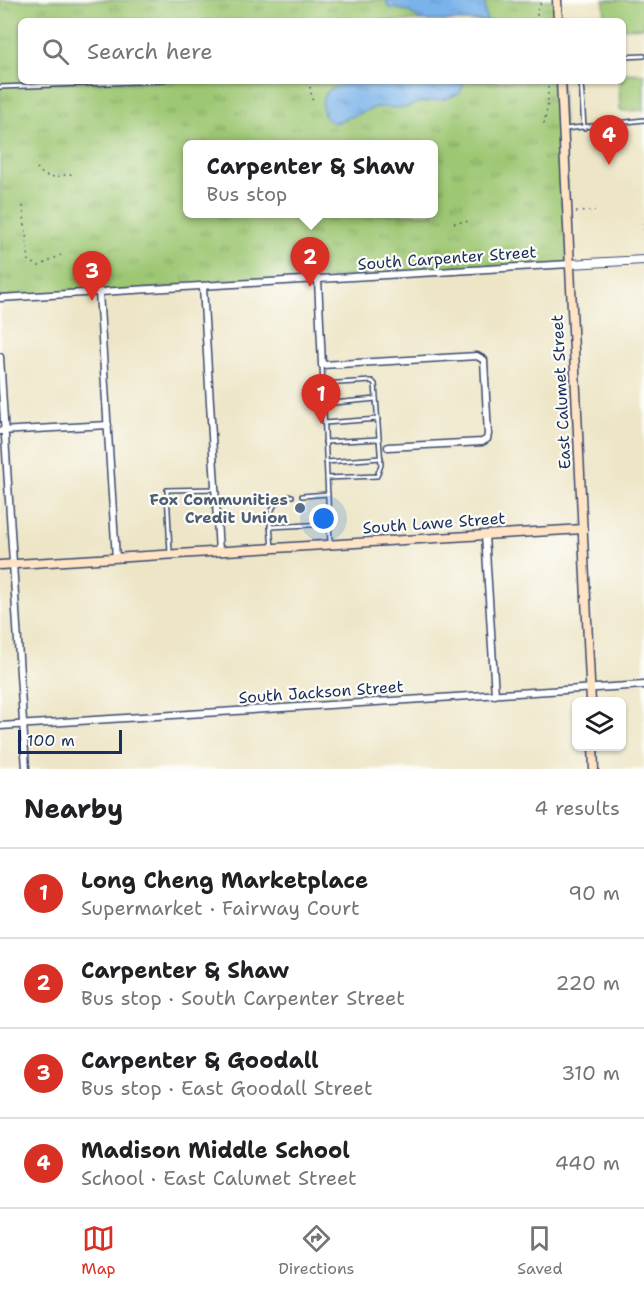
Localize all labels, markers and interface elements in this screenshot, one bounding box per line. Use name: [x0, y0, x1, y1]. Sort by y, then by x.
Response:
search box: [18, 18, 626, 84]
icon: search: [39, 35, 72, 68]
text: Search here: [87, 37, 213, 66]
pin: 4: [590, 116, 628, 165]
popup: [183, 140, 438, 218]
text: Carpenter & Shaw: [207, 152, 414, 181]
text: Bus stop: [207, 181, 287, 207]
pin: 2: [290, 238, 330, 287]
street label: South Carpenter Street: [357, 241, 537, 275]
pin: 3: [72, 252, 112, 301]
street label: East Calumet Street: [546, 314, 576, 470]
pin: 1: [302, 374, 340, 424]
place label: Fox Communities Credit Union: [149, 489, 288, 528]
marker: Fox Communities Credit Union: [293, 501, 307, 515]
your location: [309, 504, 338, 533]
street label: South Lawe Street: [362, 508, 506, 538]
street label: South Jackson Street: [238, 676, 404, 708]
map controls: [572, 697, 626, 751]
button: layers: [572, 697, 626, 751]
scale bar: [18, 727, 122, 754]
text: 100 m: [27, 730, 75, 751]
text: Nearby: [24, 791, 123, 826]
text: 4 results: [534, 795, 620, 821]
text: Long Cheng Marketplace: [81, 866, 368, 895]
text: 1: [39, 880, 48, 906]
text: 90 m: [568, 880, 620, 906]
text: Supermarket · Fairway Court: [81, 895, 360, 921]
text: Carpenter & Shaw: [81, 956, 289, 985]
text: 2: [37, 970, 51, 996]
text: 220 m: [556, 970, 620, 996]
text: Bus stop · South Carpenter Street: [81, 985, 405, 1011]
text: Carpenter & Goodall: [81, 1046, 319, 1075]
text: 3: [37, 1060, 51, 1086]
text: 310 m: [561, 1060, 620, 1086]
text: Bus stop · East Goodall Street: [81, 1075, 373, 1101]
text: Madison Middle School: [81, 1136, 350, 1165]
text: 4: [37, 1150, 51, 1176]
text: 440 m: [555, 1150, 620, 1176]
text: School · East Calumet Street: [81, 1165, 357, 1191]
tab: Map: [81, 1222, 116, 1279]
tab: Directions: [278, 1222, 355, 1279]
tab: Saved: [517, 1222, 563, 1279]

